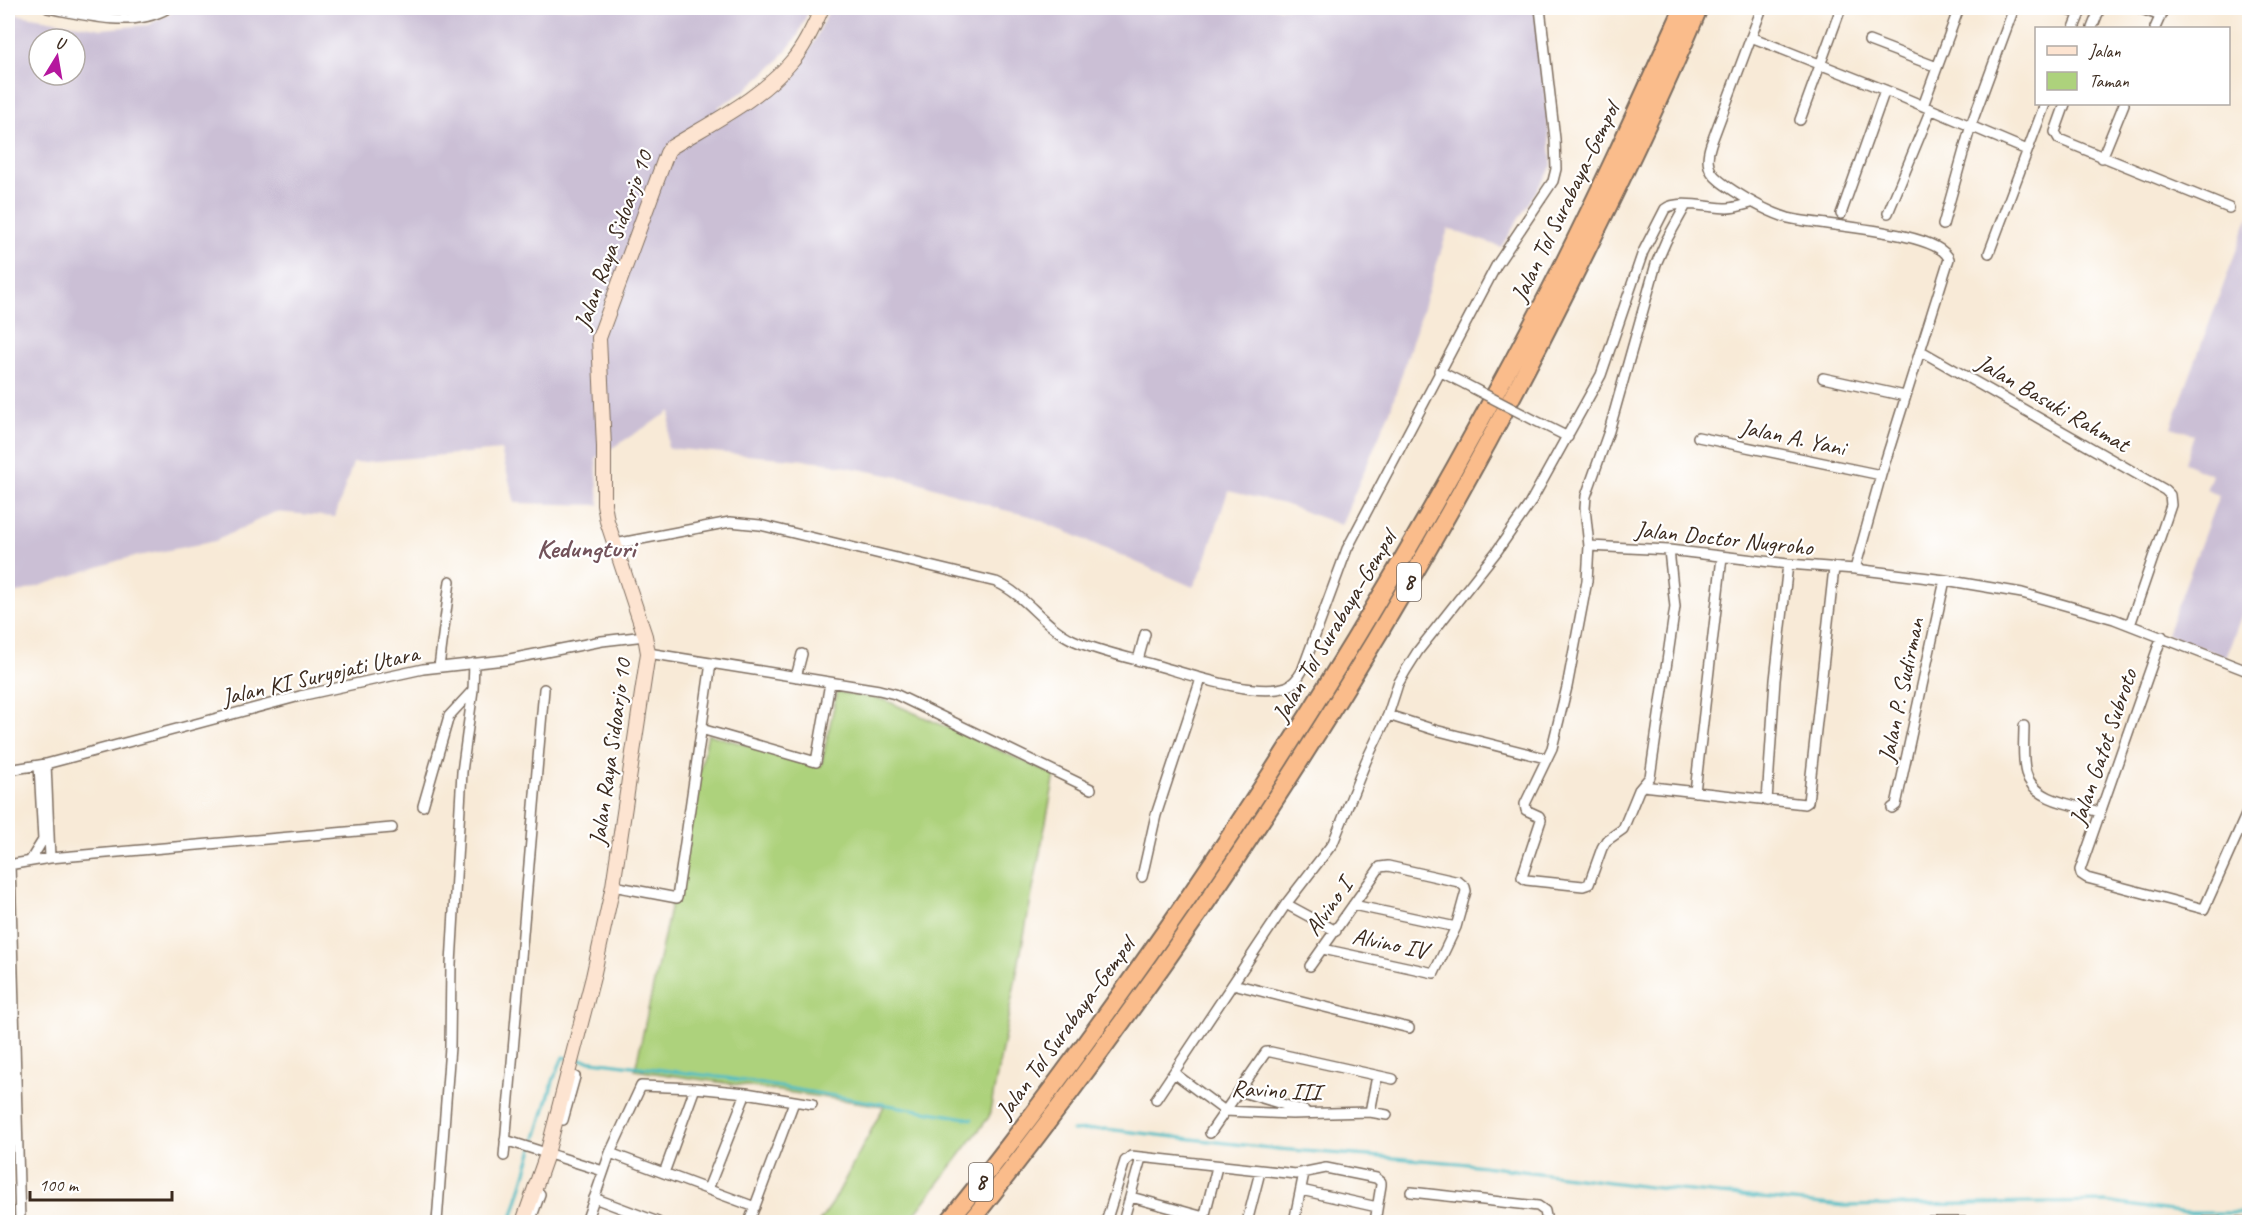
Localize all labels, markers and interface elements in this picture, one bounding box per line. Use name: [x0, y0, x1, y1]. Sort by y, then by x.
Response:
north arrow: [27, 27, 87, 87]
legend: [2035, 27, 2230, 105]
text: U: [54, 33, 69, 54]
text: Jalan: [2088, 40, 2121, 62]
text: Taman: [2089, 70, 2130, 92]
street label: Jalan Tol Surabaya–Gempol: [1503, 94, 1628, 307]
street label: Jalan Raya Sidoarjo 10: [566, 145, 660, 334]
street label: Jalan Basuki Rahmat: [1970, 347, 2137, 460]
street label: Jalan A. Yani: [1737, 411, 1851, 463]
street label: Jalan Doctor Nugroho: [1633, 514, 1816, 562]
street label: Jalan Tol Surabaya–Gempol: [1265, 522, 1405, 728]
district label: Kedungturi: [537, 531, 639, 565]
road number: 8: [1397, 563, 1421, 601]
street label: Jalan P. Sudirman: [1871, 614, 1931, 766]
street label: Jalan KI Suryojati Utara: [218, 637, 423, 712]
street label: Jalan Raya Sidoarjo 10: [582, 655, 638, 848]
street label: Jalan Gatot Subroto: [2062, 663, 2144, 830]
street label: Alvino I: [1298, 868, 1362, 941]
street label: Alvino IV: [1350, 920, 1434, 966]
street label: Jalan Tol Surabaya–Gempol: [988, 928, 1143, 1126]
street label: Ravino III: [1231, 1073, 1326, 1108]
road number: 8: [969, 1163, 993, 1201]
scale bar: [30, 1164, 172, 1202]
text: 100 m: [39, 1174, 80, 1196]

